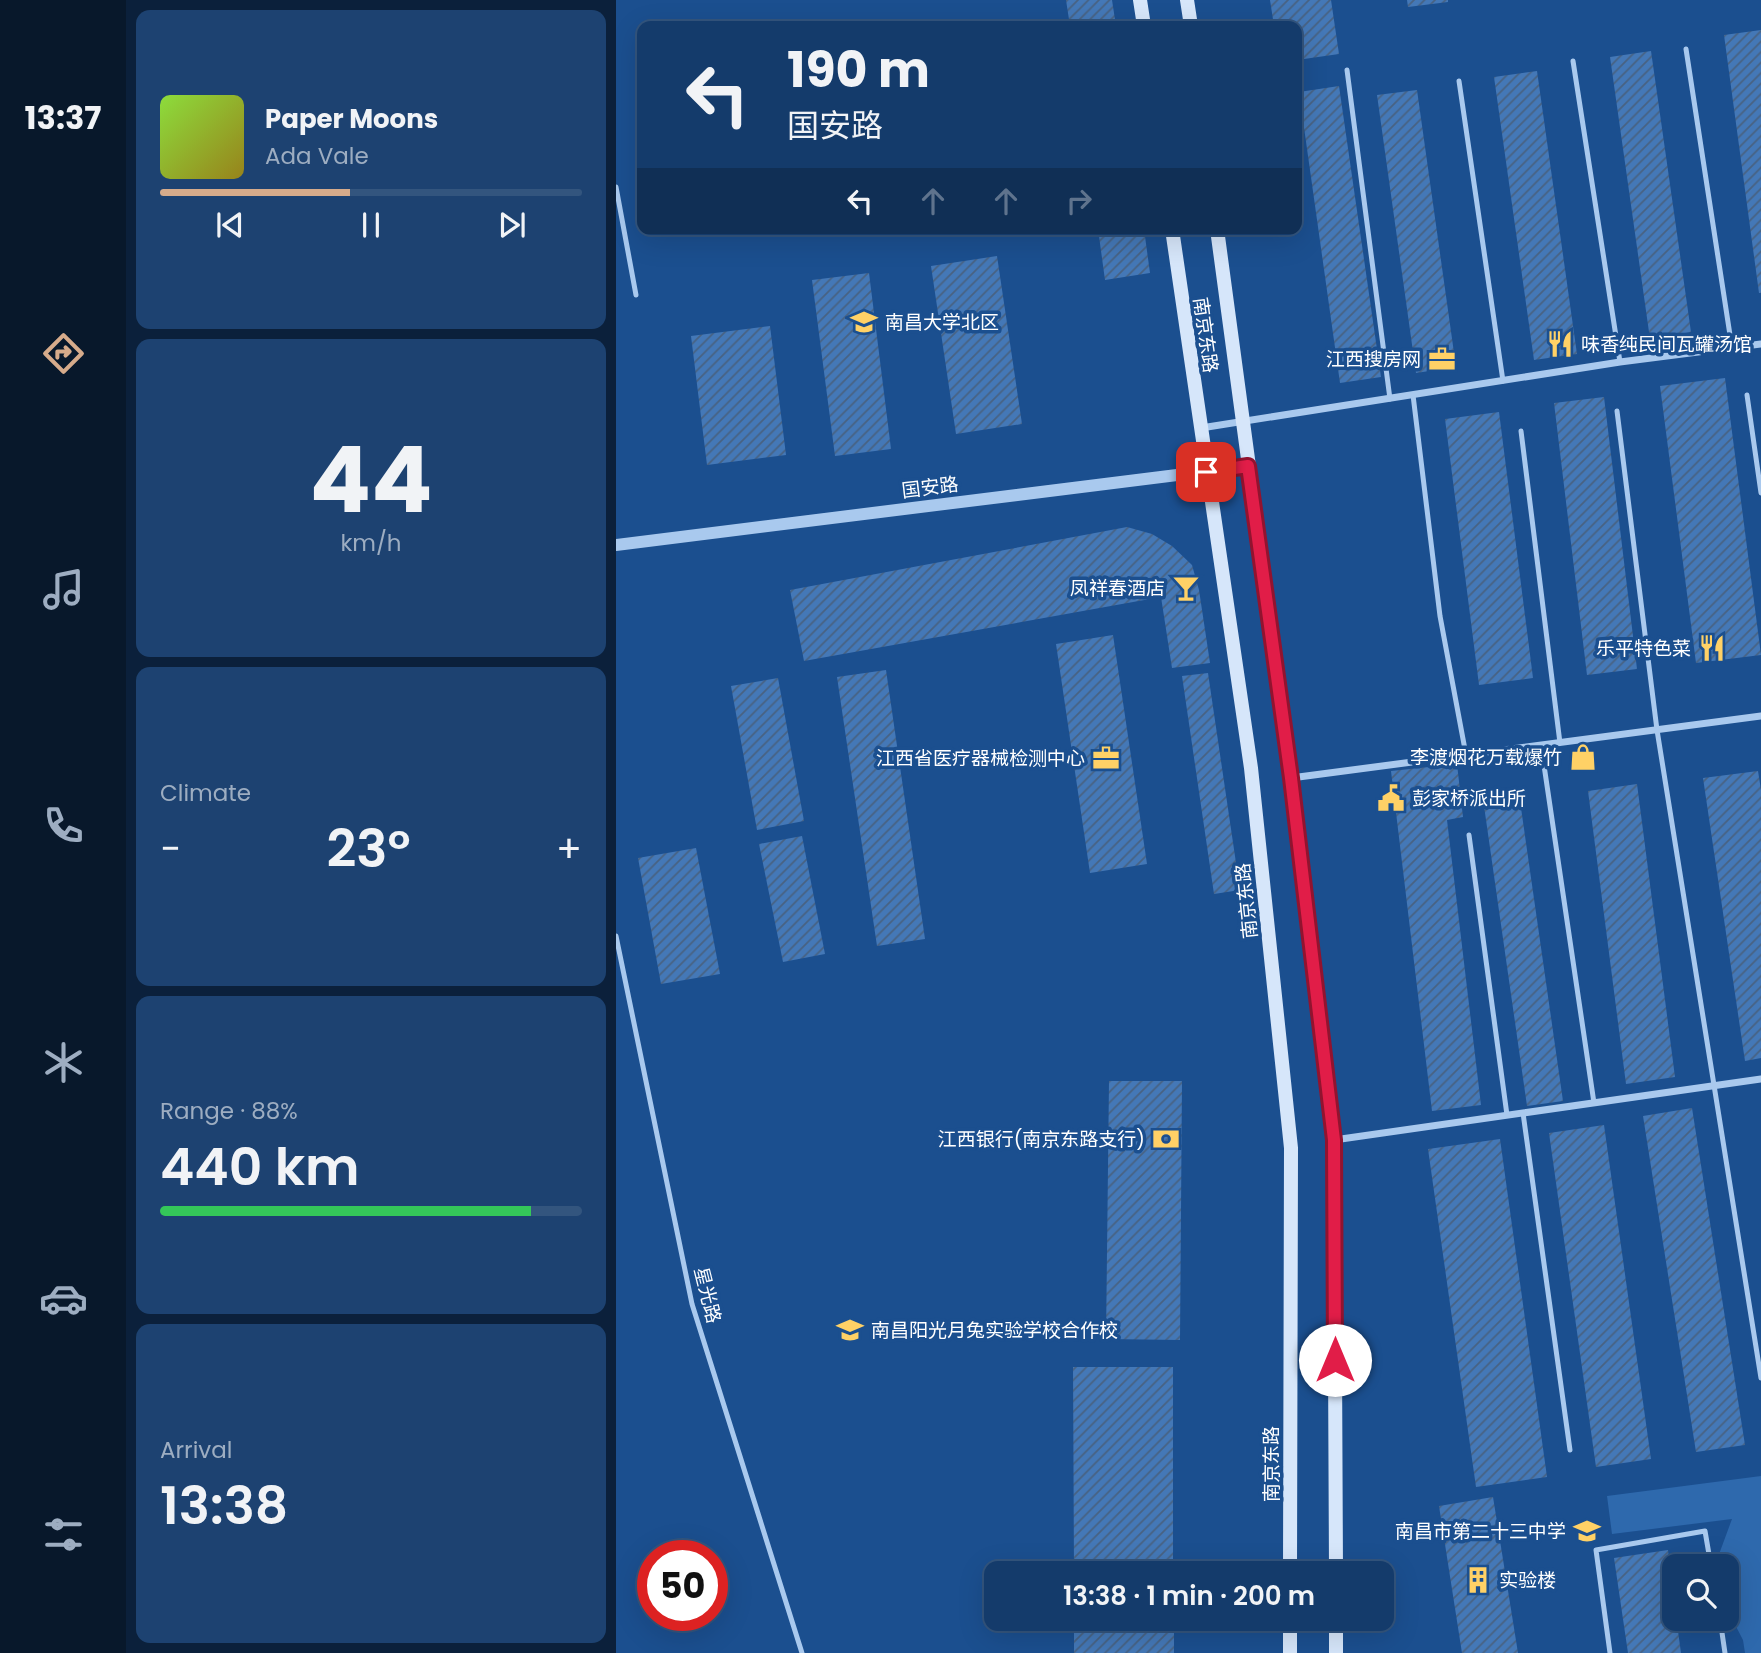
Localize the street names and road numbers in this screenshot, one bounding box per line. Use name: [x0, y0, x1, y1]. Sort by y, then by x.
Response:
street label: 南京东路: [1187, 296, 1224, 375]
street label: 国安路: [900, 471, 960, 504]
street label: 南京东路: [1229, 862, 1264, 940]
street label: 星光路: [688, 1264, 728, 1326]
street label: 南京东路: [1258, 1426, 1285, 1502]

